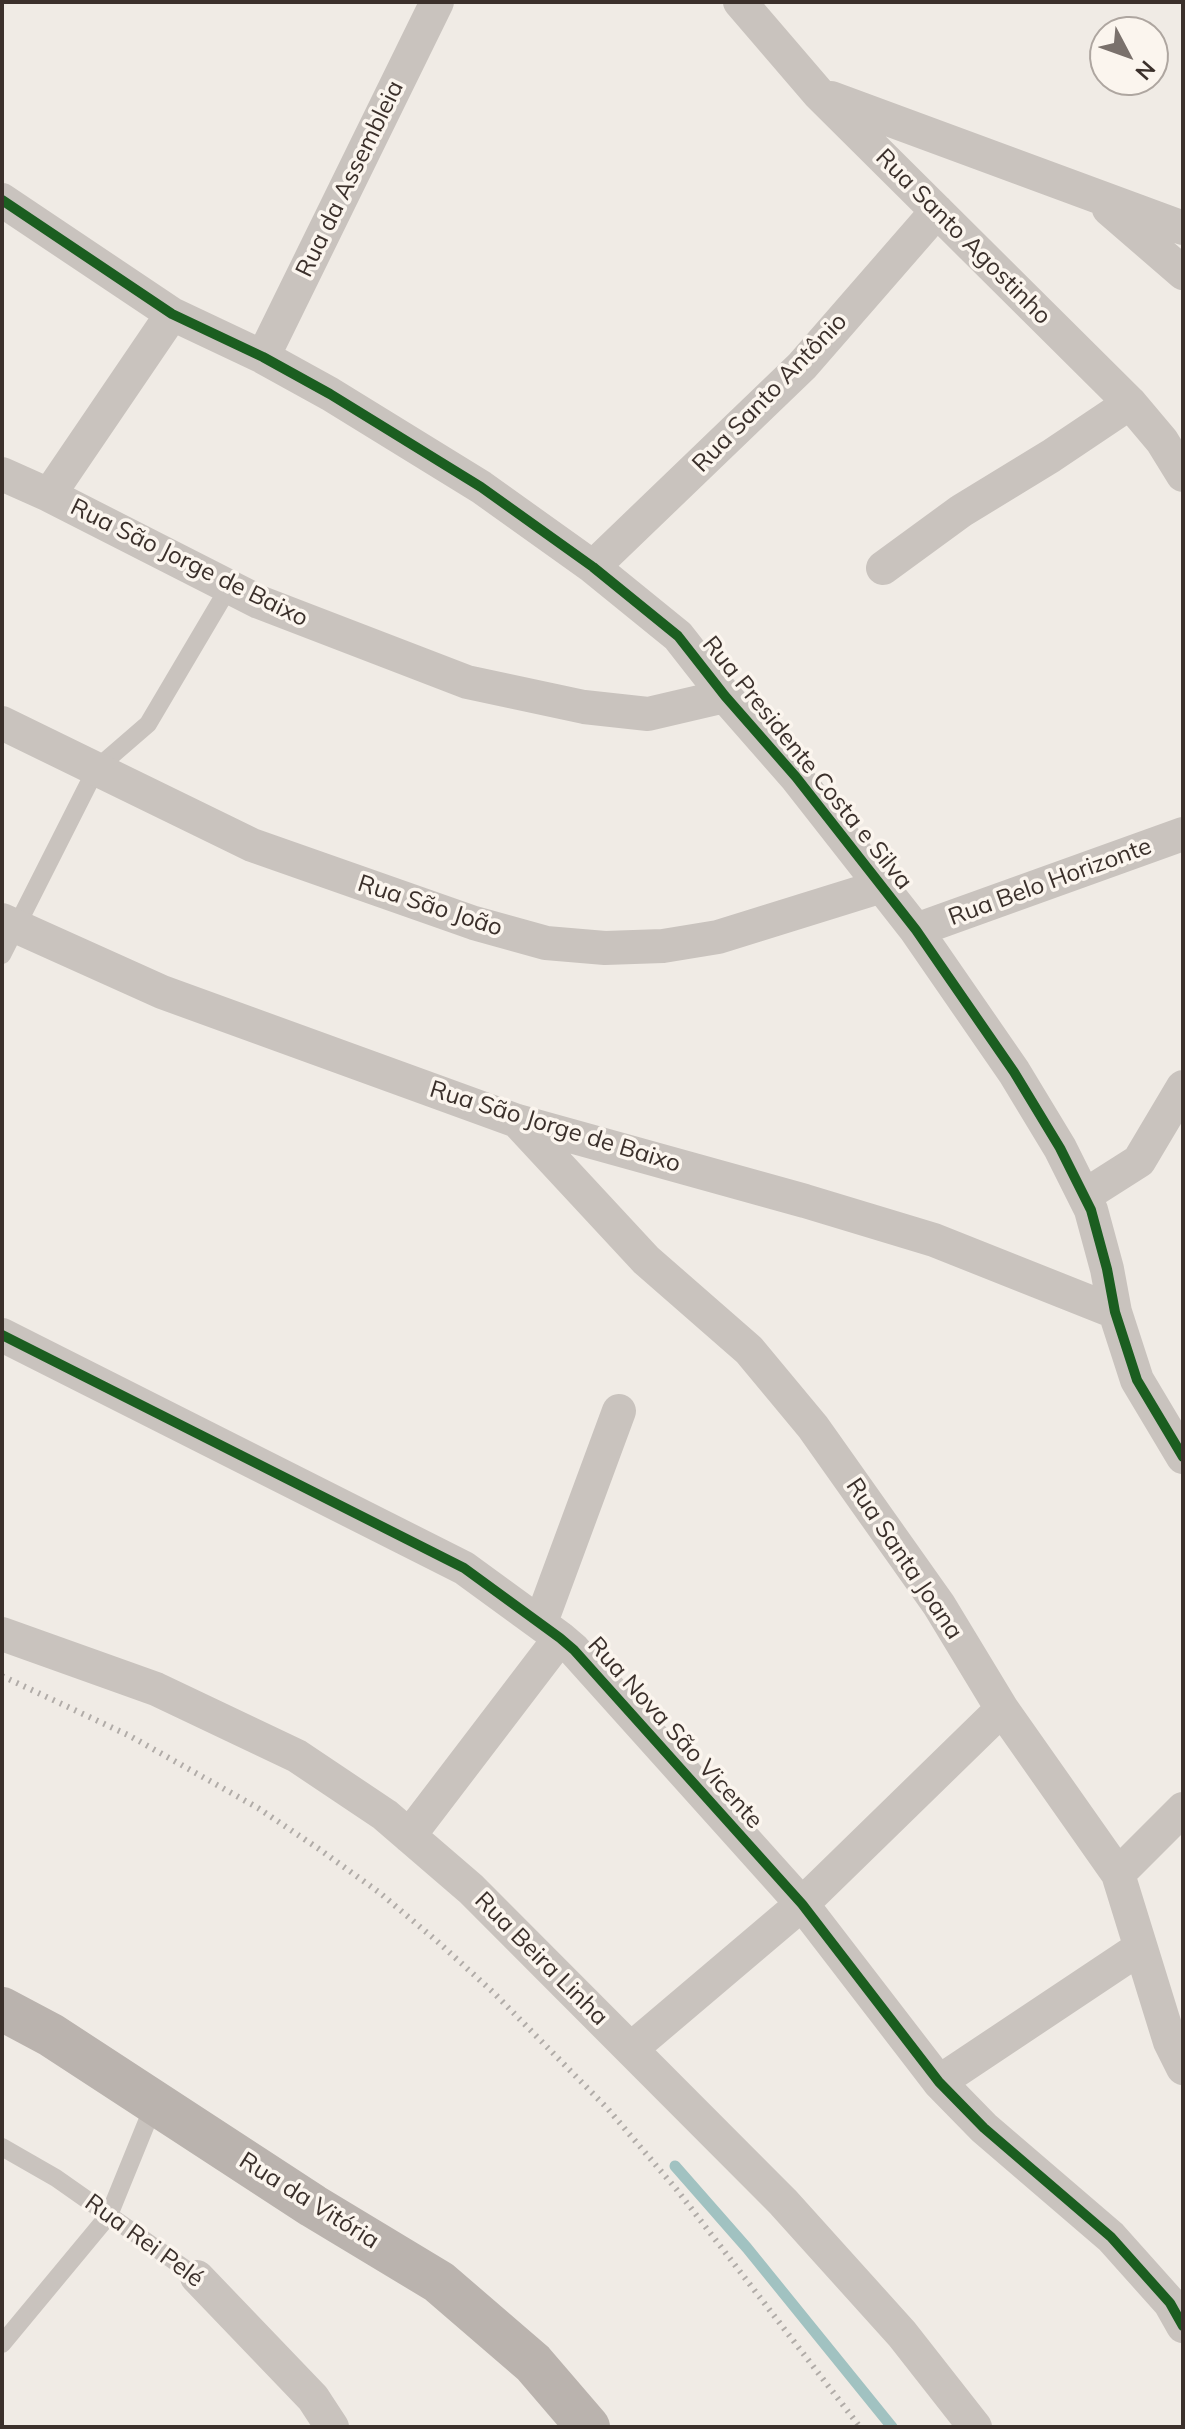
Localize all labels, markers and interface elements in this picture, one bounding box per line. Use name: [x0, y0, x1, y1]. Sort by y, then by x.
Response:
north arrow: [1089, 16, 1169, 96]
text: N: [1130, 55, 1162, 86]
street label: Rua da Assembleia: [290, 76, 410, 282]
street label: Rua Santo Agostinho: [869, 143, 1057, 331]
street label: Rua Santo Antônio: [687, 307, 853, 479]
street label: Rua São Jorge de Baixo: [65, 493, 313, 633]
street label: Rua Presidente Costa e Silva: [696, 631, 918, 895]
street label: Rua Belo Horizonte: [945, 832, 1155, 932]
street label: Rua São João: [354, 869, 506, 943]
street label: Rua São Jorge de Baixo: [426, 1075, 684, 1179]
street label: Rua Santa Joana: [839, 1473, 969, 1645]
street label: Rua Nova São Vicente: [581, 1631, 769, 1835]
street label: Rua Beira Linha: [468, 1886, 614, 2032]
street label: Rua da Vitória: [234, 2147, 384, 2255]
street label: Rua Rei Pelé: [79, 2188, 209, 2294]

